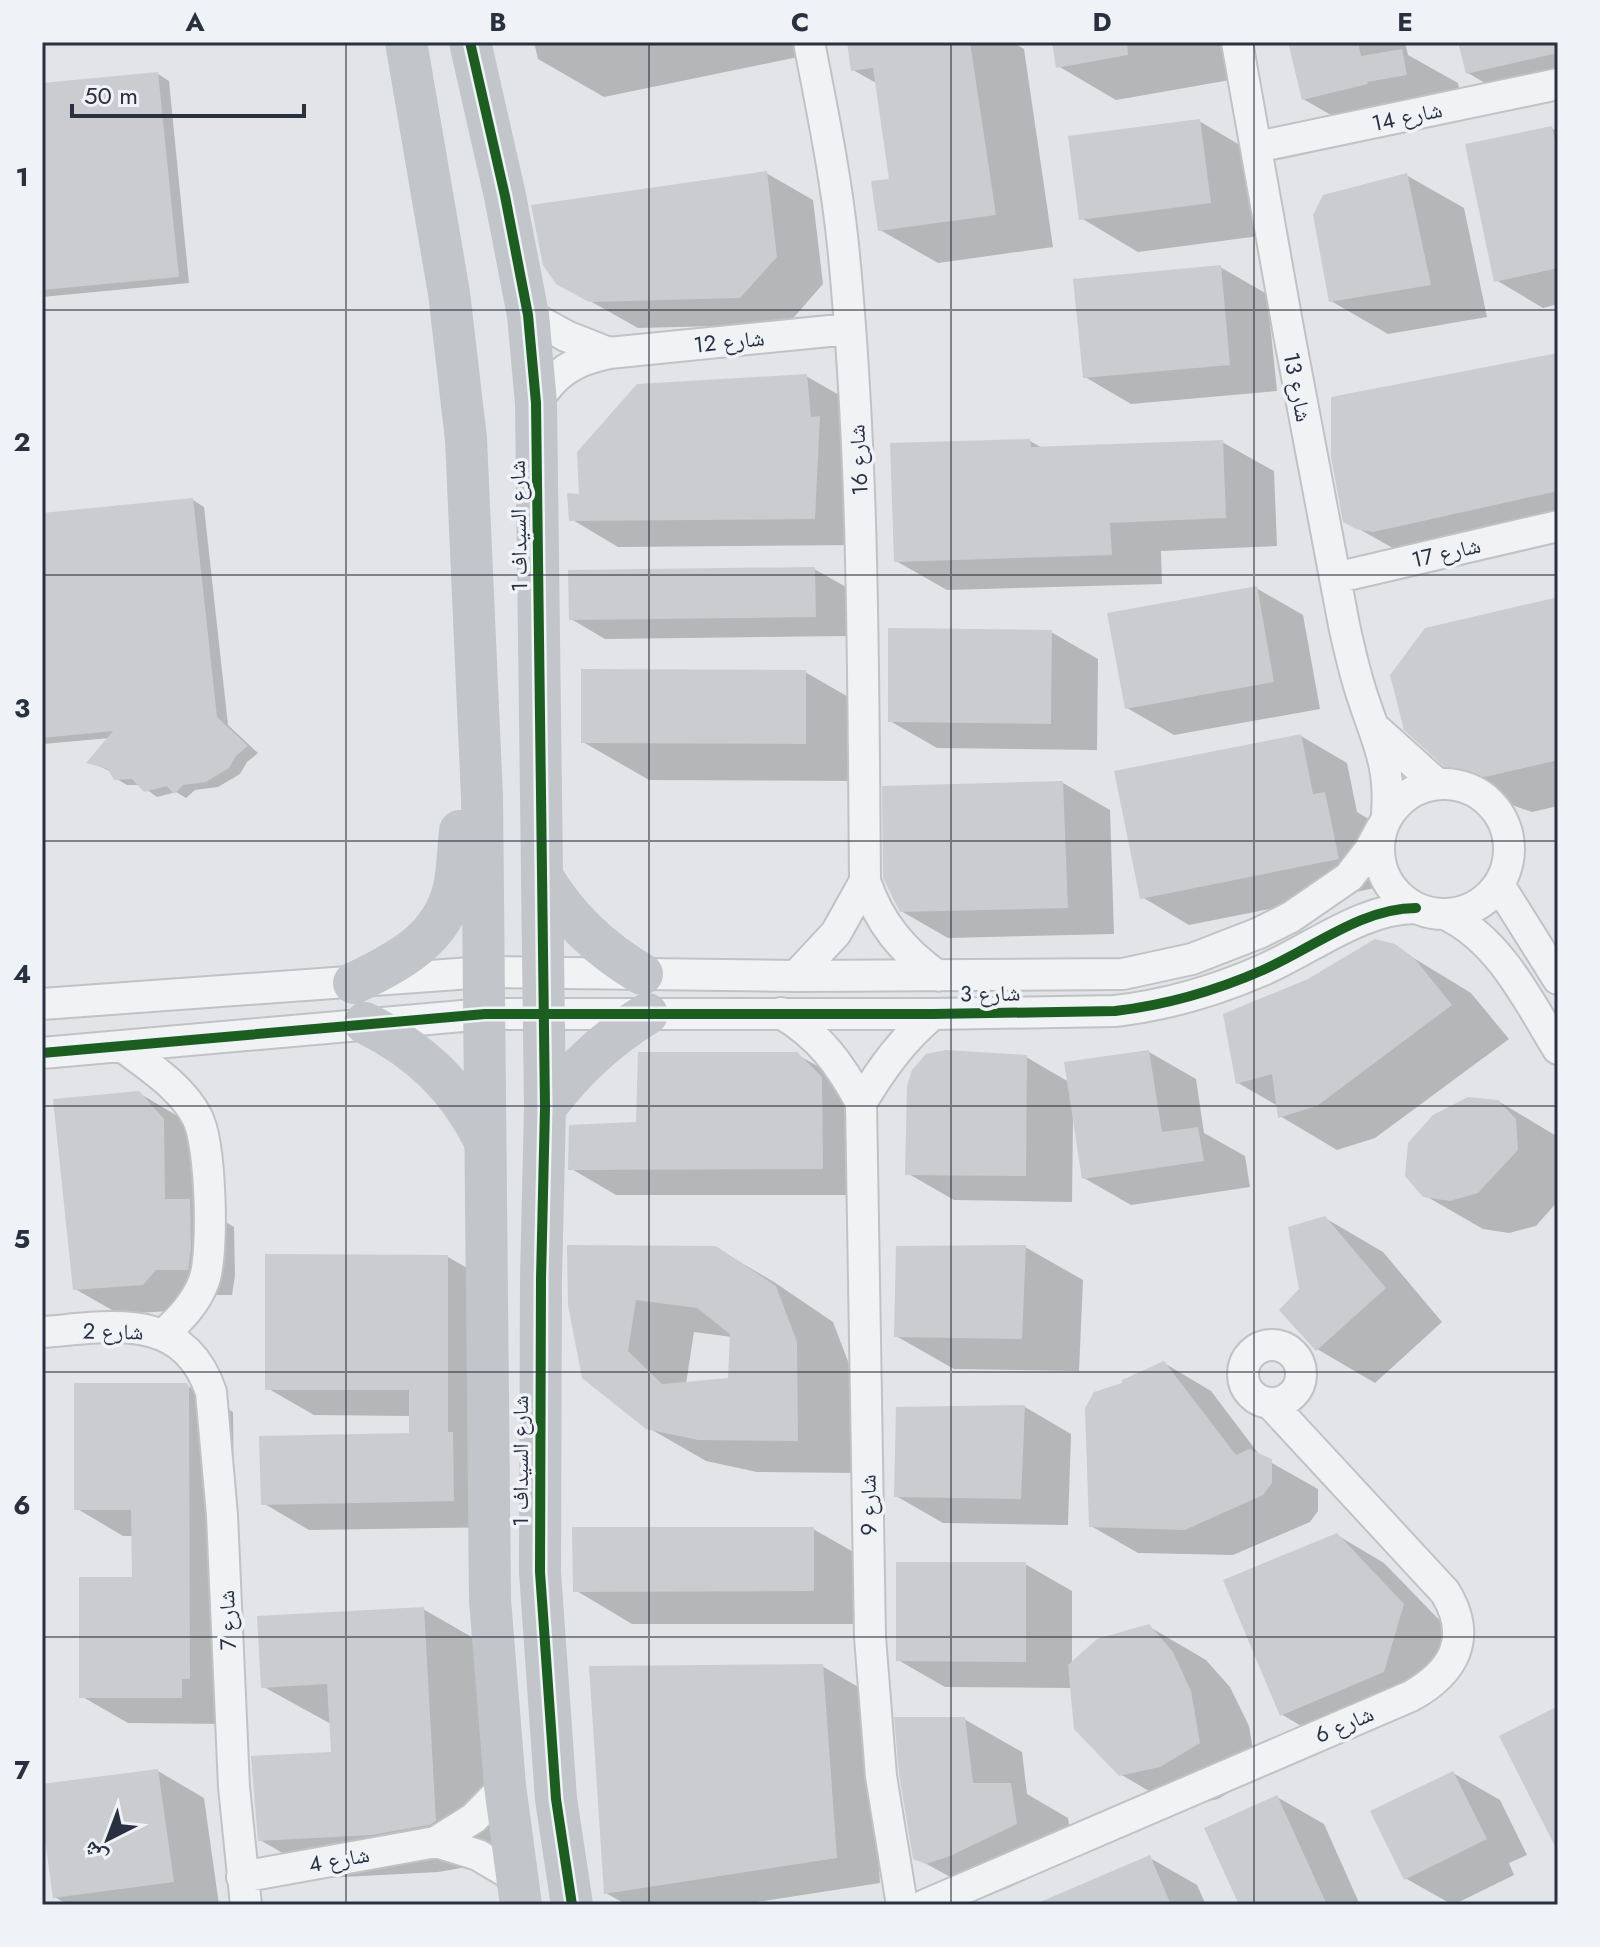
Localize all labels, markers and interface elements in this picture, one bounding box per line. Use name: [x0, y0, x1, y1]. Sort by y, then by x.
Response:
text: A: [184, 3, 205, 41]
text: B: [489, 3, 507, 41]
text: C: [791, 3, 809, 41]
text: D: [1092, 3, 1112, 41]
text: E: [1397, 3, 1413, 41]
scale bar: [72, 68, 304, 118]
text: 50 m: [84, 78, 138, 113]
street label: شارع 14: [1369, 93, 1445, 139]
text: 1: [15, 158, 29, 196]
street label: شارع 12: [692, 321, 766, 361]
street label: شارع 13: [1276, 349, 1320, 425]
text: 2: [13, 423, 31, 461]
street label: شارع 16: [840, 424, 876, 496]
street label: شارع السيداف 1: [501, 460, 535, 592]
street label: شارع 17: [1408, 529, 1484, 575]
text: 3: [14, 689, 30, 727]
text: 4: [13, 955, 31, 993]
street label: شارع 3: [959, 976, 1021, 1010]
text: 5: [14, 1220, 30, 1258]
street label: شارع 2: [82, 1314, 144, 1348]
street label: شارع السيداف 1: [504, 1395, 536, 1527]
street label: شارع 9: [851, 1474, 885, 1536]
text: 6: [13, 1486, 31, 1524]
street label: شارع 7: [210, 1589, 244, 1651]
street label: شارع 6: [1310, 1697, 1378, 1751]
text: 7: [14, 1751, 30, 1789]
north arrow: [68, 1799, 148, 1879]
text: ش: [75, 1834, 114, 1874]
street label: شارع 4: [306, 1838, 372, 1880]

